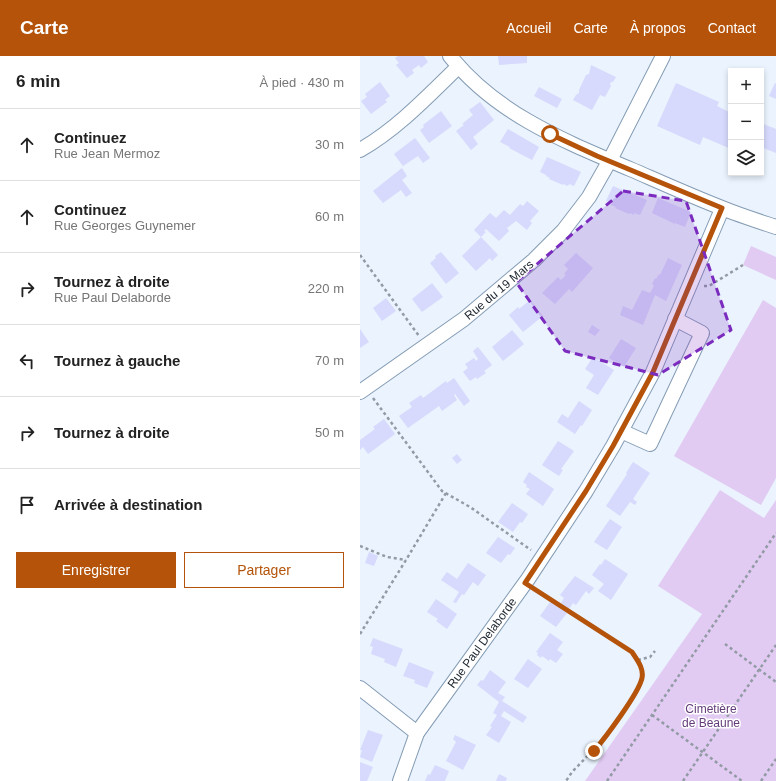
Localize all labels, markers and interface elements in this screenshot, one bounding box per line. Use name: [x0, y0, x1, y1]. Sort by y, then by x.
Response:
text: Carte: [20, 17, 69, 38]
text: Accueil: [506, 20, 551, 36]
text: Carte: [573, 20, 608, 36]
text: À propos: [630, 20, 686, 36]
text: Contact: [708, 20, 756, 36]
map controls: [728, 68, 764, 176]
button: +: [728, 68, 764, 104]
text: 6 min: [16, 72, 60, 91]
text: À pied · 430 m: [259, 75, 344, 90]
button: −: [728, 104, 764, 140]
route start: [541, 125, 559, 143]
text: Continuez: [54, 129, 127, 146]
icon: ahead: [16, 134, 38, 156]
text: 30 m: [315, 137, 344, 152]
button: layers: [728, 140, 764, 176]
text: Rue Jean Mermoz: [54, 146, 160, 161]
text: Continuez: [54, 201, 127, 218]
icon: ahead: [16, 206, 38, 228]
text: 60 m: [315, 209, 344, 224]
text: Rue Georges Guynemer: [54, 218, 196, 233]
street label: Rue du 19 Mars: [462, 257, 536, 323]
text: Tournez à droite: [54, 273, 170, 290]
icon: right: [16, 278, 38, 300]
text: 220 m: [308, 281, 344, 296]
text: Rue Paul Delaborde: [54, 290, 171, 305]
icon: left: [16, 350, 38, 372]
text: Tournez à gauche: [54, 352, 180, 369]
text: 70 m: [315, 353, 344, 368]
icon: right: [16, 422, 38, 444]
text: Tournez à droite: [54, 424, 170, 441]
text: 50 m: [315, 425, 344, 440]
icon: arrive: [16, 494, 38, 516]
text: Arrivée à destination: [54, 496, 202, 513]
button: Enregistrer: [16, 552, 176, 588]
button: Partager: [184, 552, 344, 588]
street label: Rue Paul Delaborde: [445, 595, 520, 691]
park label: Cimetière de Beaune: [682, 702, 740, 730]
route end: [585, 742, 603, 760]

